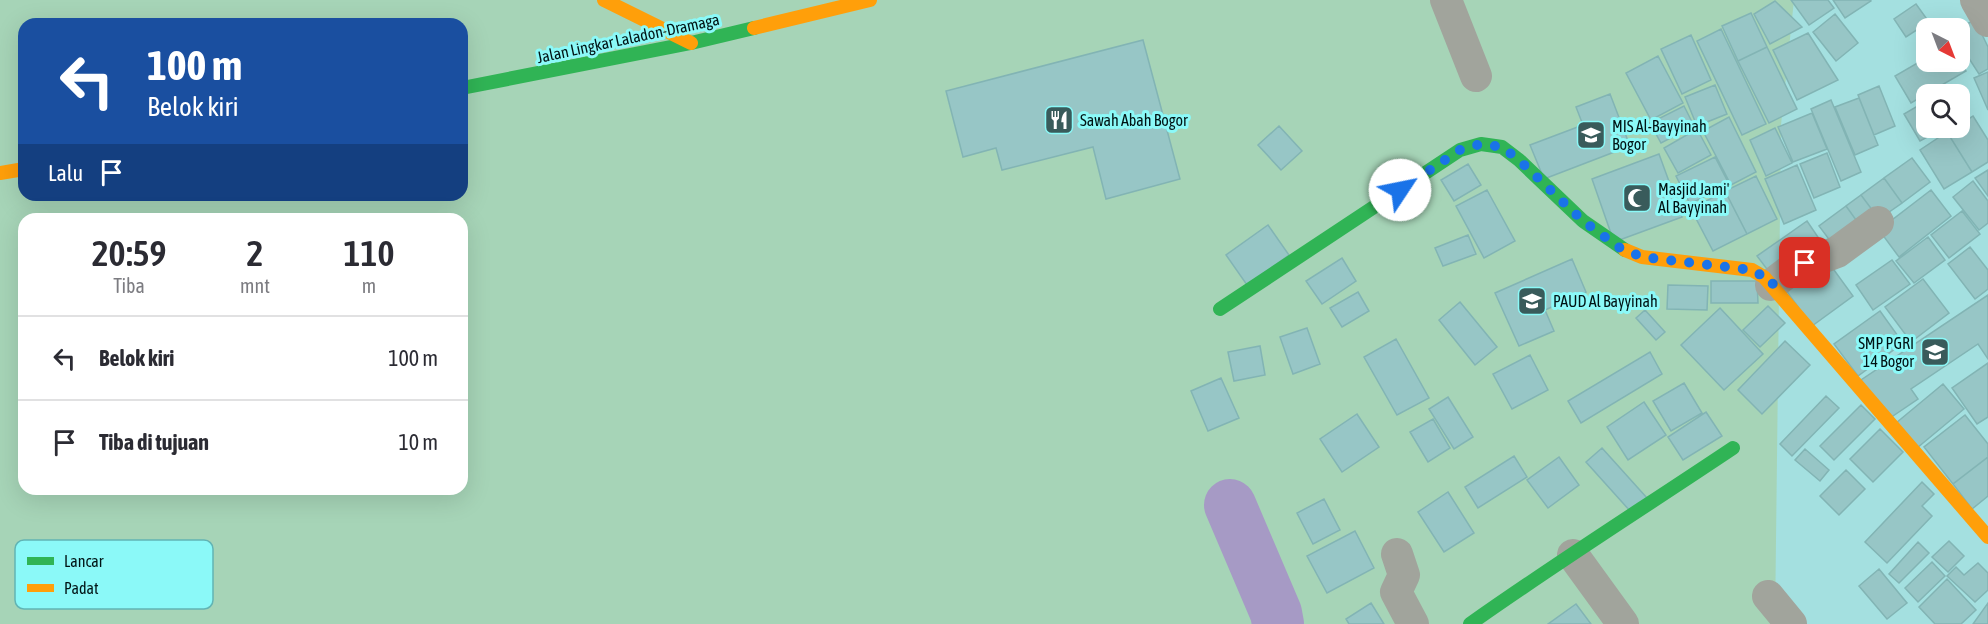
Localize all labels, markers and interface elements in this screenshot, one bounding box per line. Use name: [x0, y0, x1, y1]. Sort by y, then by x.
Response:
street label: Jalan Lingkar Laladon-Dramaga: [535, 10, 721, 67]
north arrow: [1916, 18, 1970, 72]
map controls: [1916, 18, 1970, 138]
text: 100 m: [147, 41, 242, 89]
icon: left: [48, 42, 126, 120]
button: search: [1916, 84, 1970, 138]
text: Belok kiri: [147, 91, 239, 122]
restaurant icon: Sawah Abah Bogor: [1043, 104, 1075, 136]
place label: Sawah Abah Bogor: [1080, 111, 1188, 130]
place label: MIS Al-Bayyinah Bogor: [1612, 117, 1707, 154]
school or university icon: MIS Al-Bayyinah Bogor: [1575, 119, 1607, 151]
icon: arrive: [95, 156, 128, 189]
position arrow: [1368, 158, 1432, 222]
text: Lalu: [48, 160, 83, 186]
place label: Masjid Jami' Al Bayyinah: [1658, 180, 1730, 217]
mosque icon: Masjid Jami' Al Bayyinah: [1621, 182, 1653, 214]
text: 20:59: [92, 232, 166, 274]
text: 2: [247, 232, 263, 274]
text: 110: [344, 232, 394, 274]
pin: [1779, 237, 1830, 288]
icon: arrive: [1788, 246, 1821, 279]
text: Tiba: [113, 274, 145, 297]
text: mnt: [240, 274, 270, 297]
text: m: [362, 274, 376, 297]
school or university icon: PAUD Al Bayyinah: [1516, 285, 1548, 317]
place label: PAUD Al Bayyinah: [1553, 292, 1658, 311]
place label: SMP PGRI 14 Bogor: [1858, 334, 1914, 371]
school or university icon: SMP PGRI 14 Bogor: [1919, 336, 1951, 368]
icon: left: [48, 342, 81, 375]
text: Belok kiri: [99, 345, 174, 371]
text: 100 m: [388, 345, 438, 371]
icon: arrive: [48, 426, 81, 459]
text: Tiba di tujuan: [99, 429, 209, 455]
text: 10 m: [398, 429, 438, 455]
legend: [15, 540, 213, 609]
text: Lancar: [64, 552, 104, 570]
text: Padat: [64, 579, 99, 597]

